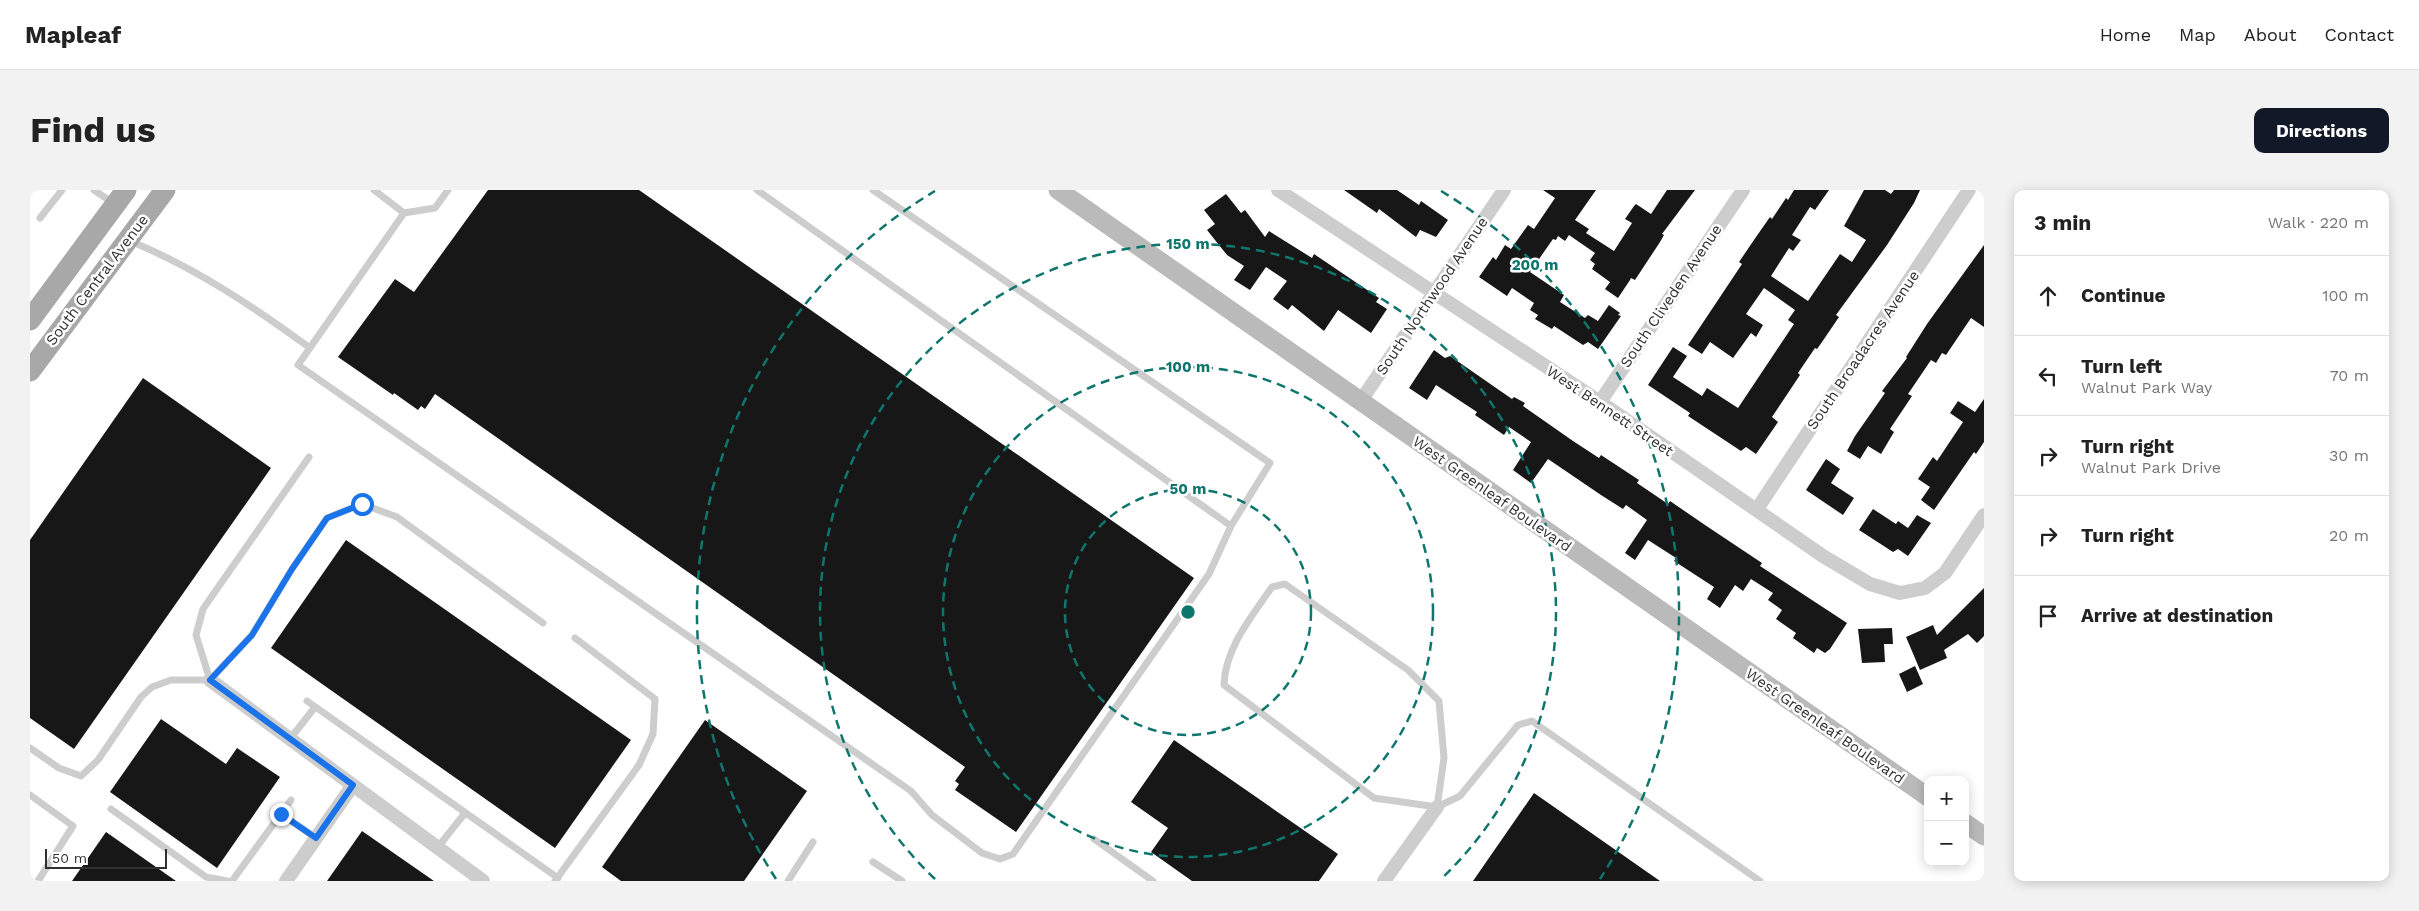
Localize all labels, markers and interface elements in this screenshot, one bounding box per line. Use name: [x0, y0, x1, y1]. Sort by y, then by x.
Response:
text: Mapleaf: [25, 21, 121, 49]
text: Home: [2100, 24, 2151, 45]
text: Map: [2179, 24, 2216, 45]
text: About: [2244, 24, 2296, 45]
text: Contact: [2324, 24, 2394, 45]
button: Directions: [2254, 108, 2389, 153]
text: Find us: [30, 109, 156, 151]
text: 3 min: [2034, 210, 2091, 235]
street label: South Central Avenue: [42, 211, 152, 349]
text: Walk · 220 m: [2268, 213, 2369, 232]
street label: South Northwood Avenue: [1372, 214, 1492, 378]
street label: South Cliveden Avenue: [1616, 221, 1726, 371]
text: 150 m: [1166, 235, 1210, 253]
text: 200 m: [1512, 256, 1558, 274]
street label: South Broadacres Avenue: [1803, 267, 1923, 433]
icon: ahead: [2034, 282, 2062, 310]
text: Continue: [2081, 284, 2165, 307]
text: 100 m: [2322, 286, 2369, 305]
text: Turn left: [2081, 355, 2162, 378]
text: 100 m: [1166, 358, 1210, 376]
street label: West Bennett Street: [1543, 362, 1677, 461]
icon: left: [2034, 362, 2062, 390]
text: 70 m: [2330, 366, 2369, 385]
text: Walnut Park Way: [2081, 378, 2212, 397]
street label: West Greenleaf Boulevard: [1409, 432, 1575, 556]
text: Turn right: [2081, 435, 2174, 458]
icon: right: [2034, 442, 2062, 470]
text: 30 m: [2329, 446, 2369, 465]
text: Walnut Park Drive: [2081, 458, 2221, 477]
text: 50 m: [1170, 480, 1206, 498]
route start: [351, 493, 374, 516]
icon: right: [2034, 522, 2062, 550]
text: Turn right: [2081, 524, 2174, 547]
text: 20 m: [2329, 526, 2369, 545]
icon: arrive: [2034, 602, 2062, 630]
centre of rings: [1179, 603, 1197, 621]
text: Arrive at destination: [2081, 604, 2273, 627]
street label: West Greenleaf Boulevard: [1742, 664, 1908, 788]
map controls: [1924, 776, 1969, 866]
button: +: [1924, 776, 1969, 821]
route end: [270, 803, 293, 826]
button: −: [1924, 821, 1969, 866]
scale bar: [45, 846, 168, 869]
text: 50 m: [52, 850, 87, 866]

